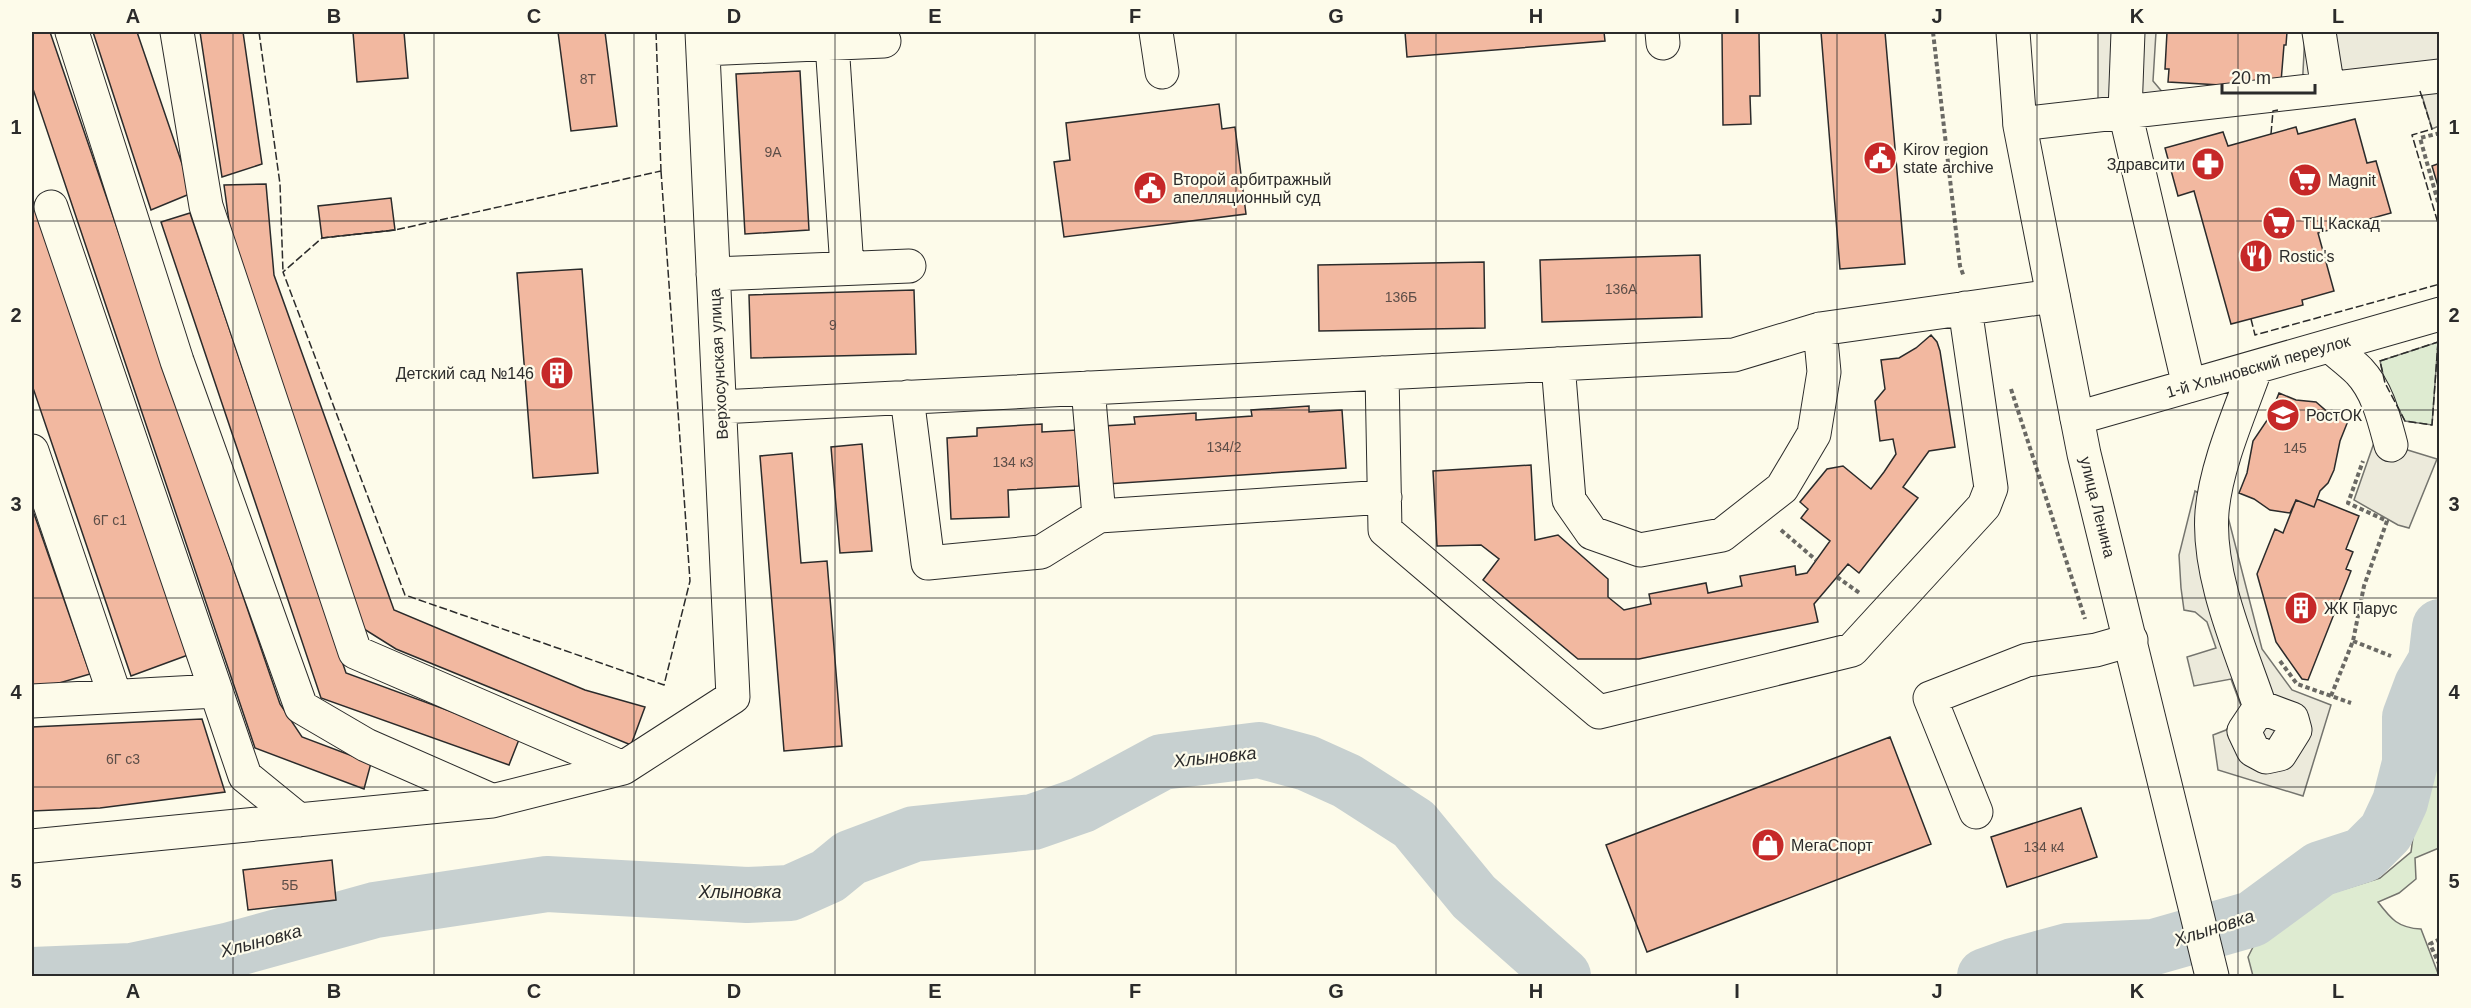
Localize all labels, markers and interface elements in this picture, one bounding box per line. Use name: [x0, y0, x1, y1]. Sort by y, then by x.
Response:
text: A: [126, 5, 140, 27]
text: B: [327, 5, 341, 27]
text: C: [527, 5, 541, 27]
text: D: [727, 5, 741, 27]
text: E: [928, 5, 942, 27]
text: F: [1129, 5, 1141, 27]
text: G: [1328, 5, 1344, 27]
text: H: [1529, 5, 1543, 27]
text: I: [1734, 5, 1740, 27]
text: J: [1931, 5, 1943, 27]
text: K: [2130, 5, 2145, 27]
text: L: [2332, 5, 2344, 27]
scale bar: [2222, 57, 2315, 95]
text: 20 m: [2231, 68, 2271, 88]
house number: 8Т: [580, 71, 597, 87]
text: 1: [10, 116, 22, 138]
text: 1: [2448, 116, 2460, 138]
public building icon: Kirov region state archive: [1862, 140, 1898, 176]
place label: Kirov region state archive: [1903, 141, 1994, 176]
house number: 9А: [764, 144, 782, 160]
pharmacy icon: Здравсити: [2190, 146, 2226, 182]
place label: Здравсити: [2107, 156, 2185, 173]
supermarket icon: Magnit: [2287, 162, 2323, 198]
public building icon: Второй арбитражный апелляционный суд: [1132, 170, 1168, 206]
place label: Второй арбитражный апелляционный суд: [1173, 171, 1331, 206]
place label: Magnit: [2328, 172, 2377, 189]
supermarket icon: ТЦ Каскад: [2261, 205, 2297, 241]
place label: ТЦ Каскад: [2302, 215, 2381, 232]
restaurant icon: Rostic's: [2238, 238, 2274, 274]
place label: Rostic's: [2279, 248, 2335, 265]
house number: 136А: [1605, 281, 1638, 297]
street label: Верхосунская улица: [706, 288, 731, 440]
house number: 136Б: [1385, 289, 1417, 305]
text: 2: [10, 304, 22, 326]
text: 2: [2448, 304, 2460, 326]
house number: 9: [829, 317, 837, 333]
street label: 1-й Хлыновский переулок: [2164, 332, 2353, 401]
building icon: Детский сад №146: [539, 355, 575, 391]
place label: Детский сад №146: [396, 365, 534, 382]
school or university icon: РостОК: [2265, 397, 2301, 433]
place label: РостОК: [2306, 407, 2363, 424]
house number: 134/2: [1206, 439, 1242, 455]
house number: 145: [2283, 440, 2307, 456]
house number: 134 к3: [992, 454, 1034, 470]
street label: улица Ленина: [2077, 455, 2118, 559]
text: 3: [10, 493, 22, 515]
text: 3: [2448, 493, 2460, 515]
house number: 6Г с1: [93, 512, 127, 528]
building icon: ЖК Парус: [2283, 590, 2319, 626]
place label: ЖК Парус: [2324, 600, 2397, 617]
text: 4: [10, 681, 22, 703]
text: 4: [2448, 681, 2460, 703]
water label: Хлыновка: [1172, 743, 1257, 771]
house number: 6Г с3: [106, 751, 140, 767]
shop icon: МегаСпорт: [1750, 827, 1786, 863]
place label: МегаСпорт: [1791, 837, 1873, 854]
house number: 134 к4: [2023, 839, 2065, 855]
text: 5: [10, 870, 22, 892]
text: 5: [2448, 870, 2460, 892]
house number: 5Б: [282, 877, 298, 893]
water label: Хлыновка: [697, 882, 782, 902]
water label: Хлыновка: [2170, 906, 2257, 951]
water label: Хлыновка: [217, 921, 304, 962]
text: A: [126, 980, 140, 1002]
text: B: [327, 980, 341, 1002]
text: C: [527, 980, 541, 1002]
text: D: [727, 980, 741, 1002]
text: E: [928, 980, 942, 1002]
text: F: [1129, 980, 1141, 1002]
text: G: [1328, 980, 1344, 1002]
text: H: [1529, 980, 1543, 1002]
text: I: [1734, 980, 1740, 1002]
text: J: [1931, 980, 1943, 1002]
text: K: [2130, 980, 2145, 1002]
text: L: [2332, 980, 2344, 1002]

